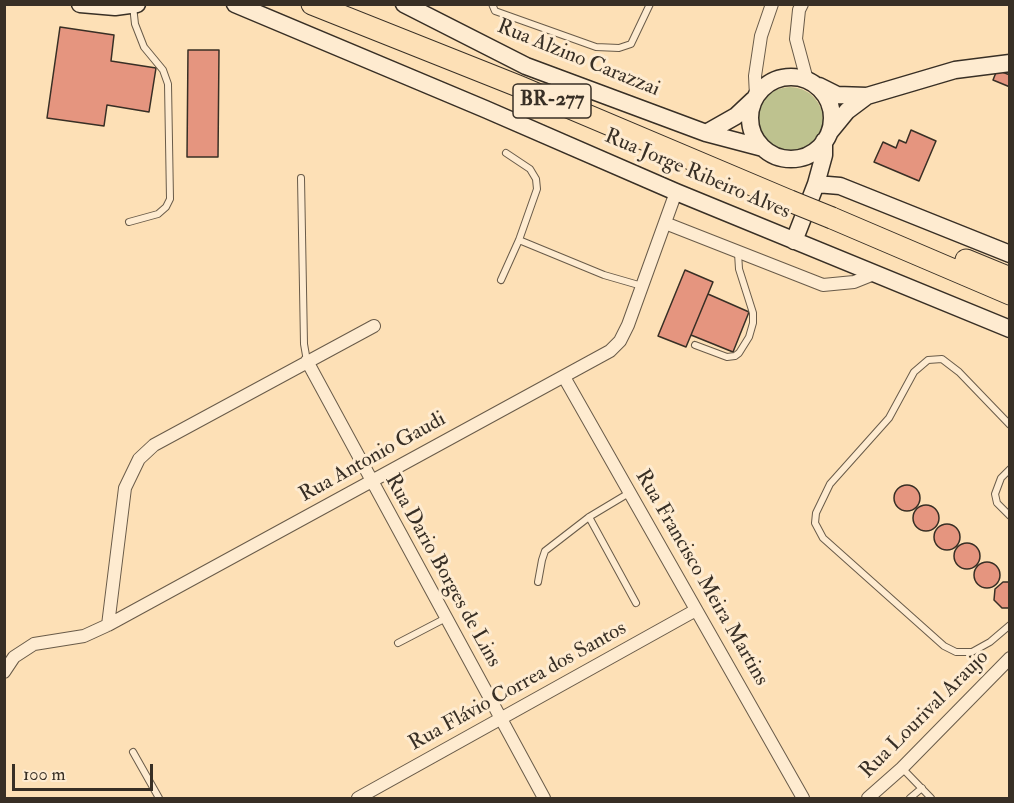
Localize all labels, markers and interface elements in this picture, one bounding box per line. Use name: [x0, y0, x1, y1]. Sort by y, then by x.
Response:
street label: Rua Alzino Carazzai: [493, 15, 663, 103]
road number: BR-277: [513, 84, 591, 118]
street label: Rua Jorge Ribeiro Alves: [600, 124, 794, 226]
street label: Rua Antonio Gaudi: [295, 407, 451, 509]
street label: Rua Francisco Meira Martins: [629, 466, 773, 690]
street label: Rua Dario Borges de Lins: [378, 470, 506, 672]
street label: Rua Flávio Correa dos Santos: [405, 617, 631, 757]
street label: Rua Lourival Araujo: [855, 645, 995, 785]
scale bar: [15, 752, 156, 790]
text: 100 m: [23, 763, 66, 786]

